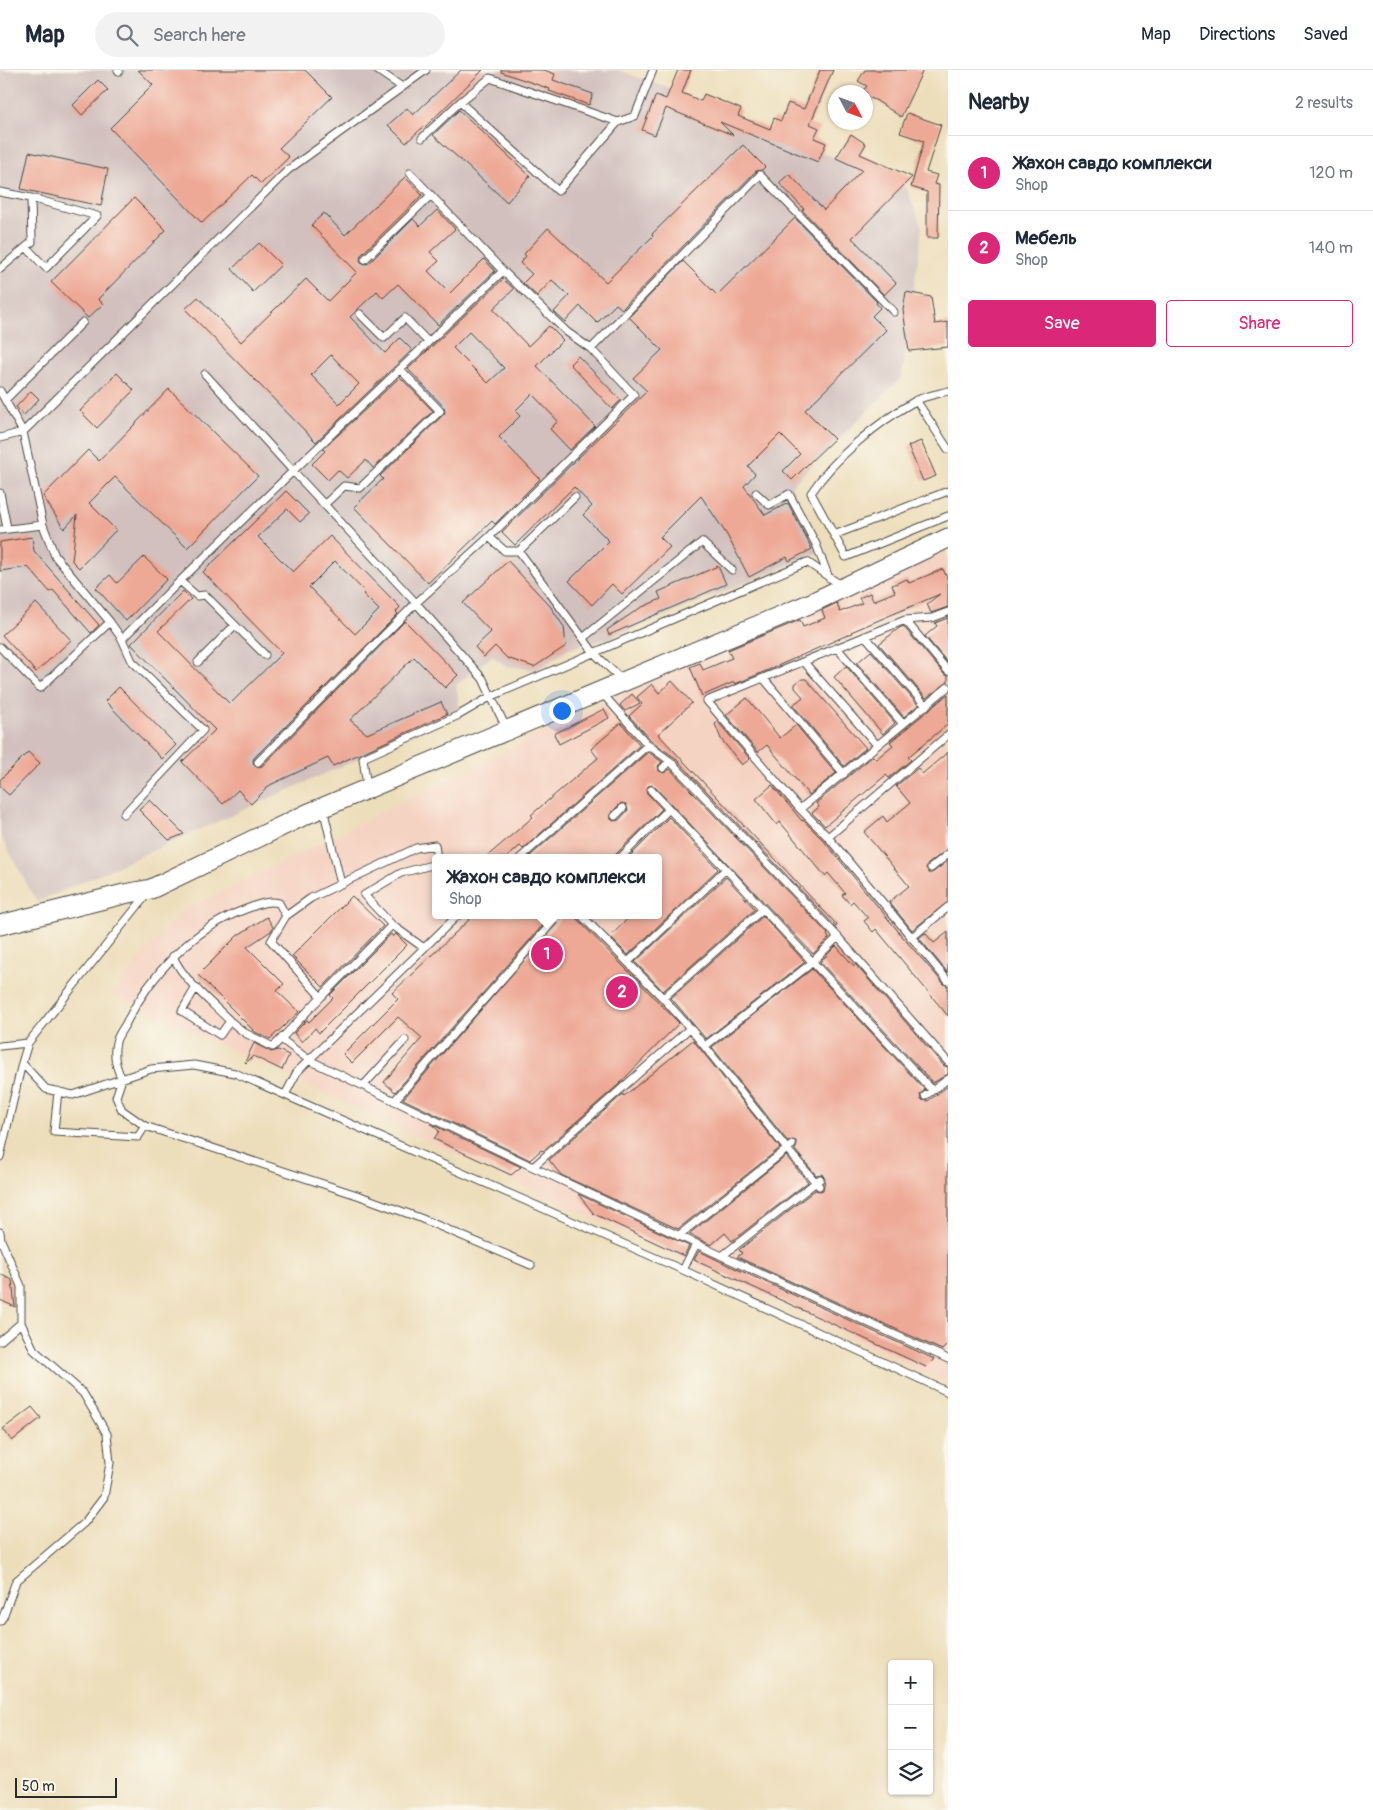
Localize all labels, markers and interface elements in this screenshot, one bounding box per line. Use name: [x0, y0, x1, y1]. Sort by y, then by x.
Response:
search box: [95, 12, 445, 57]
text: Map: [25, 20, 65, 49]
icon: search: [113, 21, 141, 49]
text: Search here: [153, 23, 246, 47]
text: Map: [1141, 23, 1171, 46]
text: Directions: [1199, 23, 1275, 46]
text: Saved: [1303, 23, 1348, 46]
north arrow: [828, 85, 873, 130]
text: Nearby: [968, 89, 1029, 116]
text: 2 results: [1295, 93, 1353, 113]
text: Жахон савдо комплекси: [1015, 151, 1212, 175]
text: 1: [981, 163, 987, 183]
text: 120 m: [1309, 163, 1353, 183]
text: Shop: [1015, 175, 1048, 195]
text: Мебель: [1015, 226, 1077, 250]
text: 2: [980, 238, 988, 258]
text: 140 m: [1309, 238, 1353, 258]
text: Shop: [1015, 250, 1048, 270]
button: Save: [968, 300, 1156, 347]
button: Share: [1166, 300, 1353, 347]
your location: [549, 698, 575, 724]
popup: [432, 854, 662, 919]
text: Жахон савдо комплекси: [449, 865, 645, 889]
text: Shop: [449, 889, 482, 909]
pin: 1: [531, 935, 563, 973]
pin: 2: [606, 973, 638, 1011]
map controls: [888, 1660, 933, 1795]
button: +: [888, 1660, 933, 1705]
button: −: [888, 1705, 933, 1750]
button: layers: [888, 1750, 933, 1795]
scale bar: [15, 1775, 118, 1798]
text: 50 m: [22, 1778, 55, 1795]

